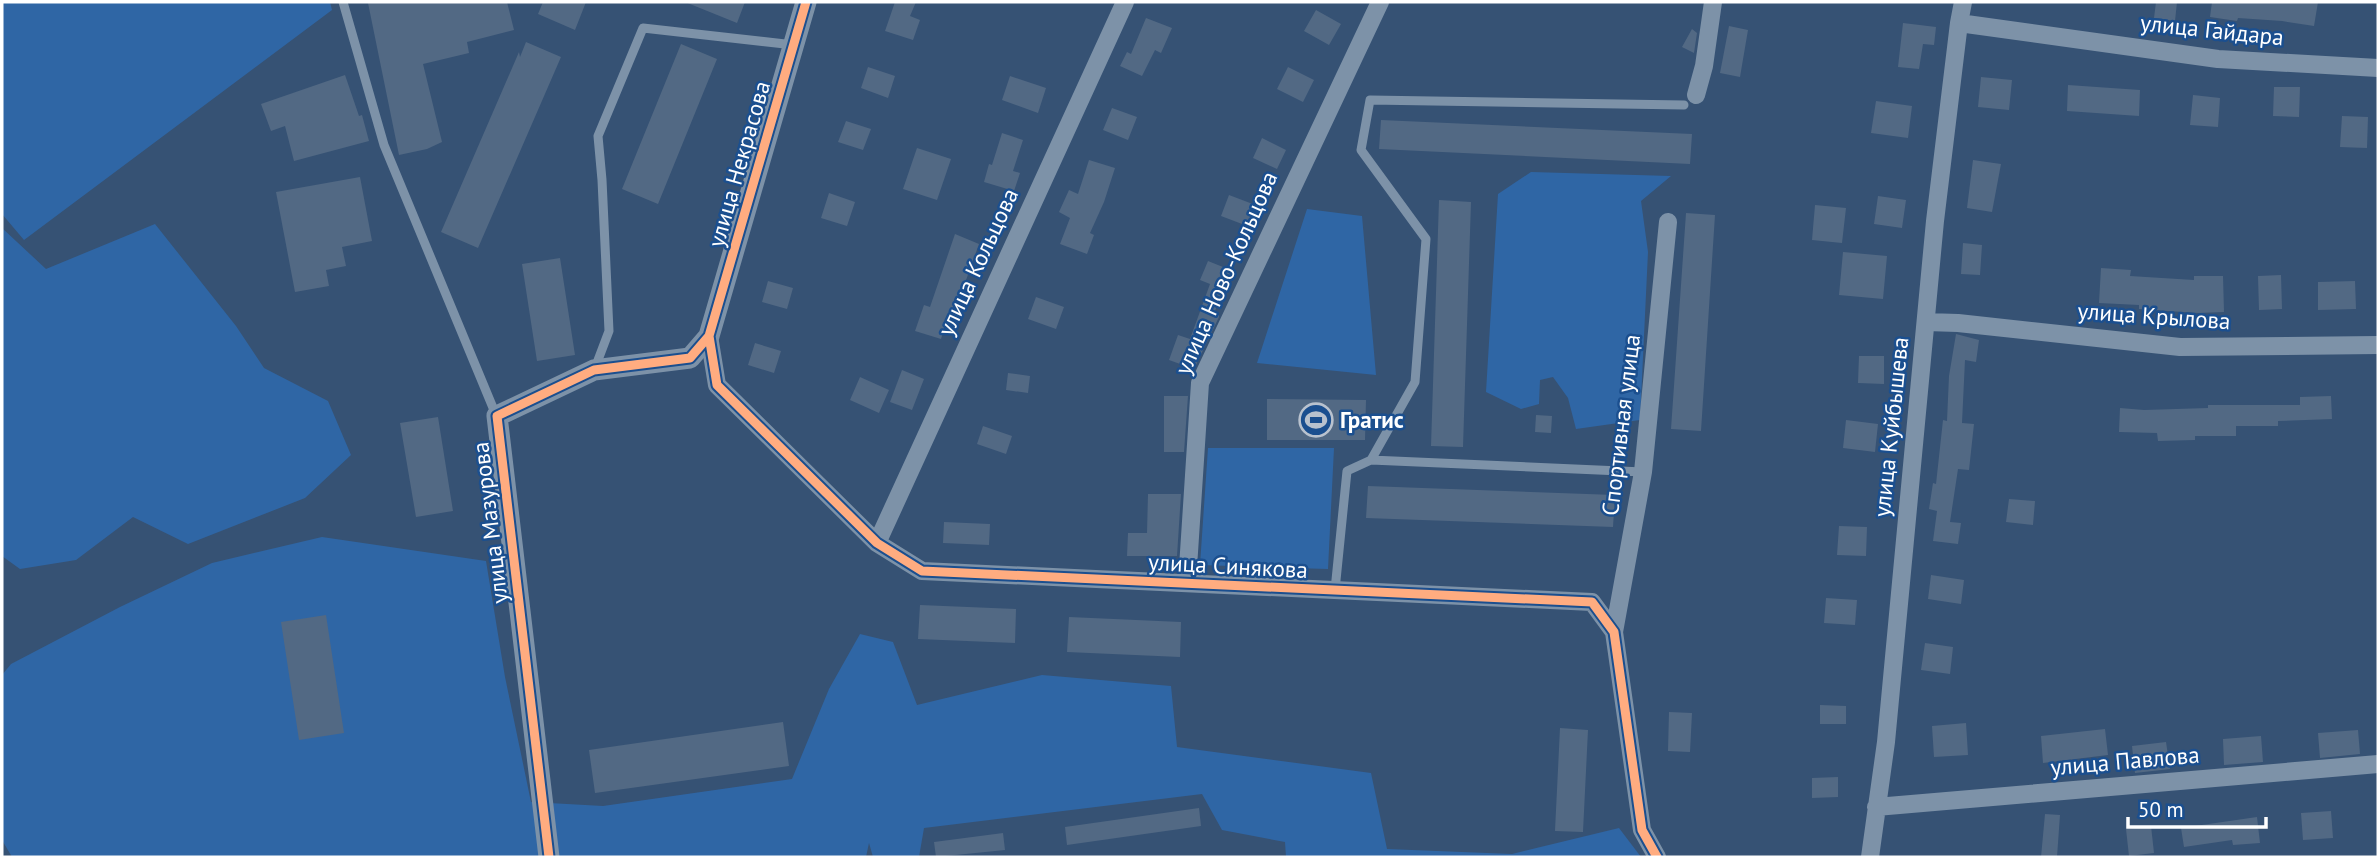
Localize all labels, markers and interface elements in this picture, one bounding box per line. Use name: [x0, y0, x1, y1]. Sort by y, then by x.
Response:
street label: улица Гайдара: [2139, 8, 2285, 51]
street label: улица Некрасова: [701, 77, 776, 250]
street label: улица Ново-Кольцова: [1168, 167, 1283, 379]
street label: улица Кольцова: [931, 183, 1024, 340]
street label: улица Крылова: [2077, 296, 2231, 335]
street label: Спортивная улица: [1595, 333, 1646, 517]
street label: улица Куйбышева: [1867, 335, 1914, 518]
sports icon: Гратис: [1297, 401, 1335, 439]
place label: Гратис: [1340, 405, 1404, 434]
street label: улица Мазурова: [465, 441, 514, 606]
street label: улица Синякова: [1148, 547, 1309, 584]
street label: улица Павлова: [2049, 740, 2201, 781]
scale bar: [2128, 786, 2266, 830]
text: 50 m: [2138, 796, 2184, 823]

